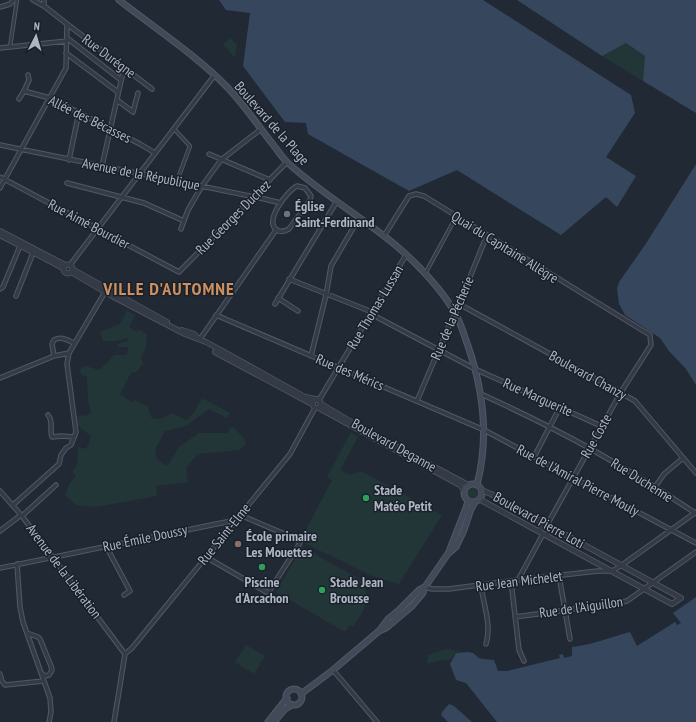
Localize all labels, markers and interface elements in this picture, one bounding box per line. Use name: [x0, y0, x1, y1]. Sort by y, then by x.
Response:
north arrow: [16, 16, 56, 56]
text: N: [33, 19, 40, 33]
street label: Rue Durégne: [79, 30, 140, 82]
street label: Boulevard de la Plage: [231, 77, 313, 169]
street label: Allée des Bécasses: [46, 91, 135, 147]
street label: Avenue de la République: [81, 154, 202, 194]
street label: Rue Georges Duchez: [192, 176, 274, 258]
street label: Rue Aimé Bourdier: [45, 195, 133, 253]
place label: Église Saint-Ferdinand: [295, 197, 374, 231]
street label: Quai du Capitaine Allègre: [448, 207, 562, 287]
marker: Église Saint-Ferdinand: [282, 209, 292, 219]
street label: Rue Thomas Lussan: [343, 262, 407, 352]
street label: Rue de la Pécherie: [426, 273, 478, 363]
district label: VILLE D'AUTOMNE: [102, 277, 235, 300]
street label: Boulevard Chanzy: [546, 346, 631, 404]
street label: Rue des Mérics: [313, 350, 387, 395]
street label: Rue Marguerite: [500, 374, 576, 420]
street label: Rue Coste: [577, 411, 616, 461]
street label: Boulevard Deganne: [348, 414, 440, 476]
street label: Rue de l'Amiral Pierre Mouly: [514, 440, 643, 520]
street label: Rue Duchenne: [608, 454, 677, 506]
place label: Stade Matéo Petit: [374, 481, 432, 515]
street label: Boulevard Pierre Loti: [490, 488, 588, 552]
marker: Stade Matéo Petit: [361, 493, 371, 503]
street label: Rue Saint-Elme: [194, 499, 254, 568]
street label: Avenue de la Libération: [22, 520, 106, 622]
street label: Rue Émile Doussy: [101, 520, 190, 556]
place label: École primaire Les Mouettes: [246, 527, 317, 561]
marker: École primaire Les Mouettes: [233, 539, 243, 549]
marker: Piscine d'Arcachon: [257, 562, 267, 572]
street label: Rue Jean Michelet: [475, 567, 564, 595]
place label: Piscine d'Arcachon: [235, 573, 289, 607]
place label: Stade Jean Brousse: [330, 573, 383, 607]
marker: Stade Jean Brousse: [317, 585, 327, 595]
street label: Rue de l'Aiguillon: [538, 592, 624, 622]

